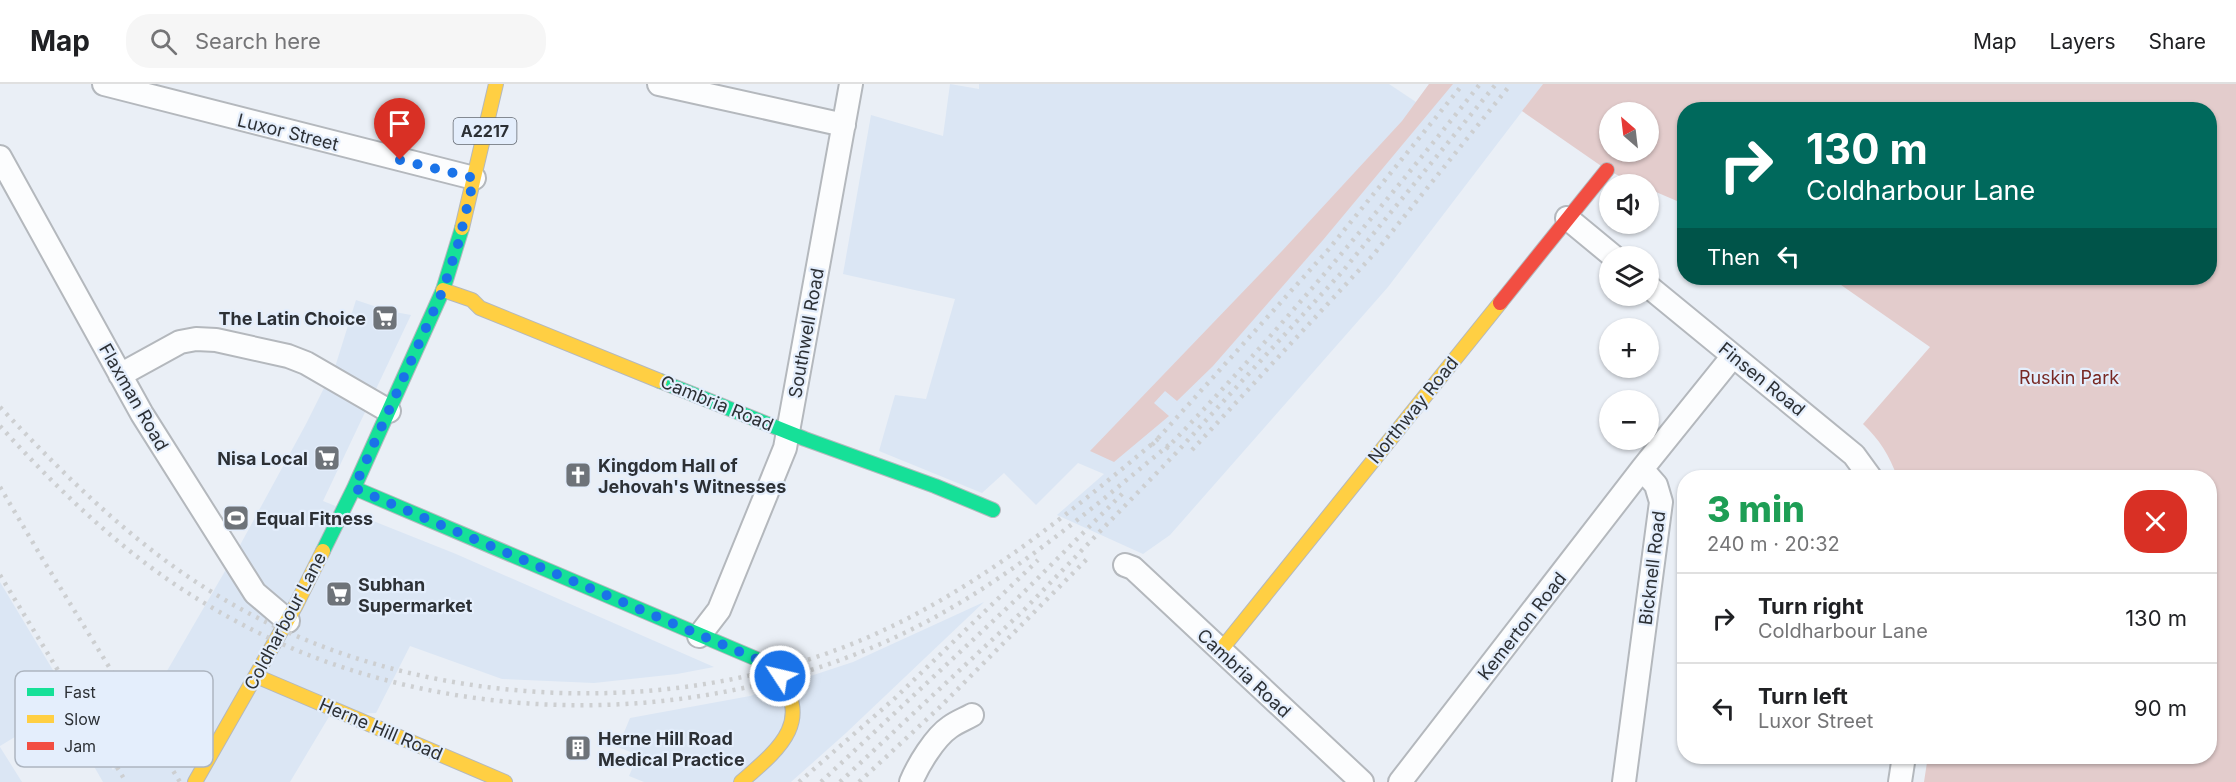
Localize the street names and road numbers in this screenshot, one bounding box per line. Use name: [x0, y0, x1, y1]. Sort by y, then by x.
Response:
street label: Luxor Street: [235, 109, 341, 155]
road number: A2217: [454, 118, 516, 144]
street label: Southwell Road: [784, 266, 828, 400]
street label: Finsen Road: [1715, 338, 1809, 420]
street label: Flaxman Road: [95, 340, 173, 454]
street label: Northway Road: [1364, 352, 1462, 468]
street label: Cambria Road: [657, 371, 777, 435]
street label: Bicknell Road: [1635, 510, 1669, 626]
street label: Coldharbour Lane: [240, 549, 330, 693]
street label: Kemerton Road: [1473, 568, 1571, 684]
street label: Cambria Road: [1193, 624, 1295, 722]
street label: Herne Hill Road: [316, 694, 446, 764]

